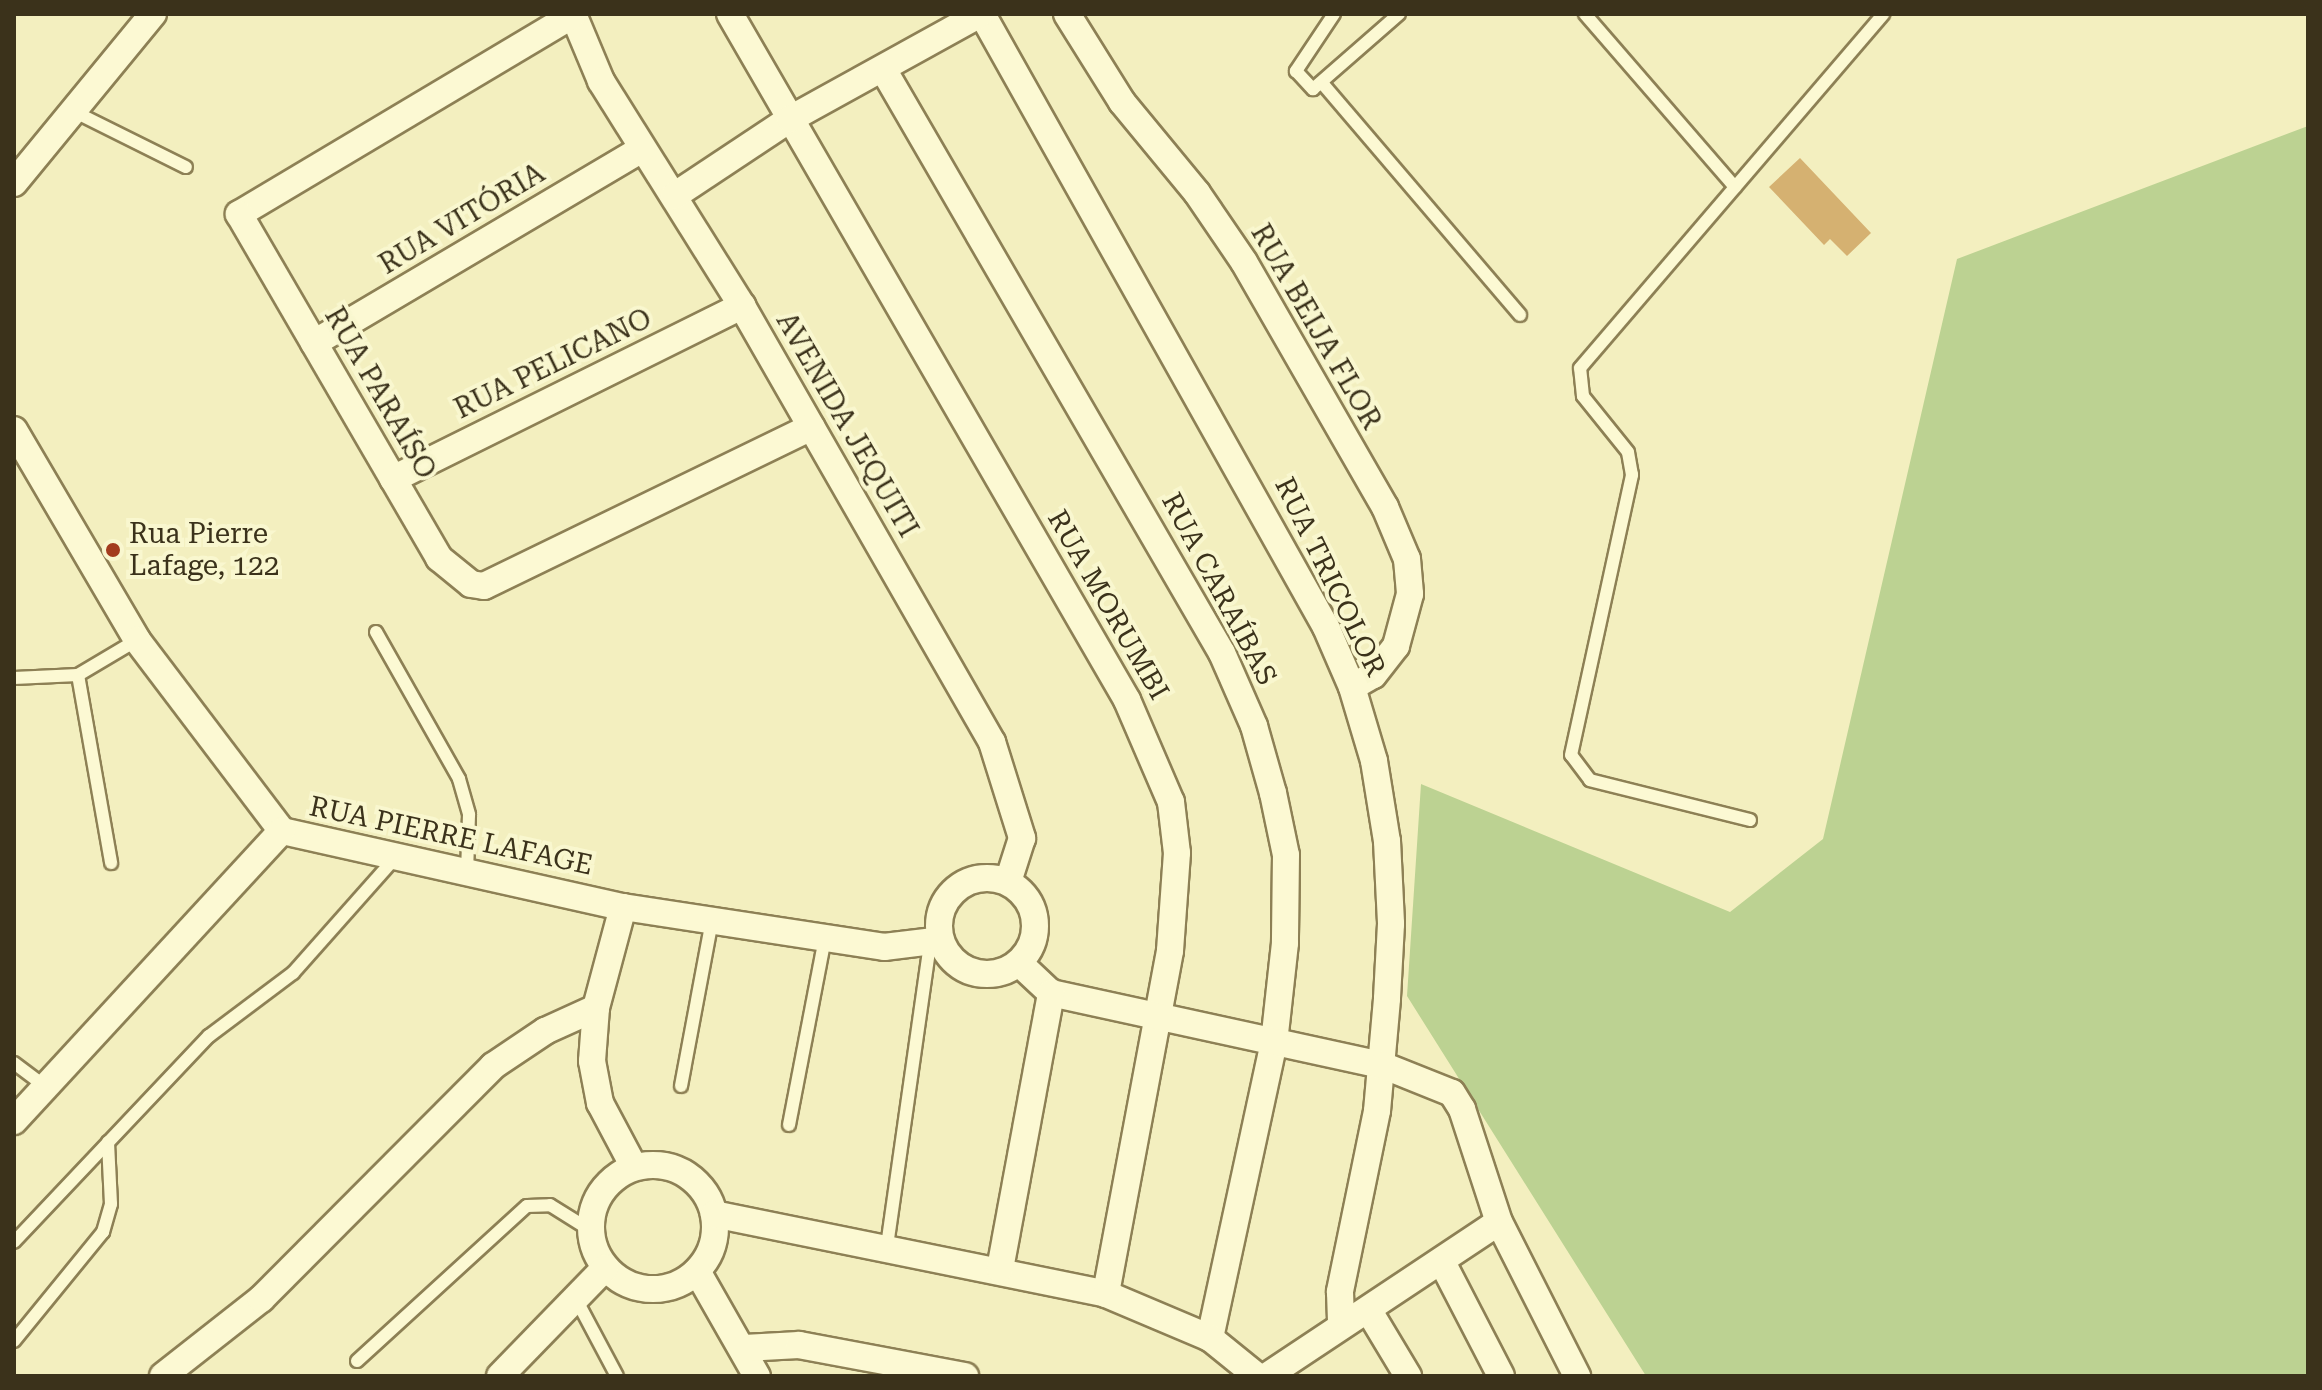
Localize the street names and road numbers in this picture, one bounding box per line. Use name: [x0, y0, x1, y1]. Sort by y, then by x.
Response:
street label: RUA VITÓRIA: [373, 156, 551, 282]
street label: RUA BEIJA FLOR: [1243, 218, 1389, 436]
street label: RUA PARAÍSO: [317, 301, 443, 485]
street label: RUA PELICANO: [449, 302, 657, 426]
street label: AVENIDA JEQUITI: [769, 307, 925, 543]
street label: RUA TRICOLOR: [1267, 472, 1393, 682]
street label: RUA CARAÍBAS: [1154, 487, 1284, 691]
street label: RUA MORUMBI: [1040, 504, 1176, 706]
street label: RUA PIERRE LAFAGE: [306, 790, 596, 882]

